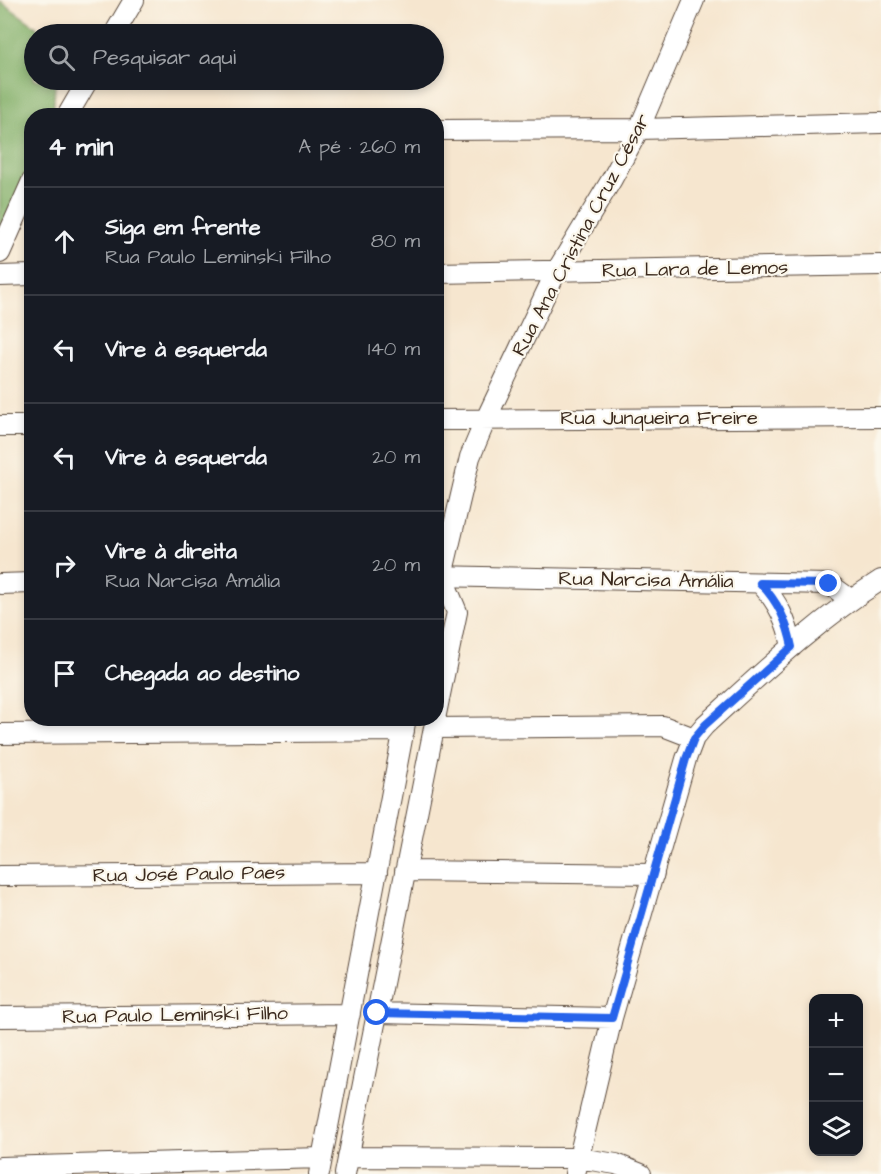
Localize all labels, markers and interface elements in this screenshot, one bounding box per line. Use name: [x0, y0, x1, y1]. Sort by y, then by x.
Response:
search box: [24, 24, 444, 90]
icon: search: [45, 41, 78, 74]
text: Pesquisar aqui: [93, 42, 236, 73]
street label: Rua Ana Cristina Cruz César: [505, 109, 657, 361]
text: 4 min: [48, 129, 113, 165]
text: A pé · 260 m: [298, 133, 420, 161]
text: Siga em frente: [105, 212, 261, 243]
icon: ahead: [48, 225, 81, 258]
text: 80 m: [371, 227, 420, 255]
text: Rua Paulo Leminski Filho: [105, 243, 331, 271]
street label: Rua Lara de Lemos: [602, 253, 788, 285]
icon: left: [48, 333, 81, 366]
text: Vire à esquerda: [105, 334, 267, 365]
text: 140 m: [368, 335, 420, 363]
street label: Rua Junqueira Freire: [560, 404, 758, 432]
icon: left: [48, 441, 81, 474]
text: Vire à esquerda: [105, 442, 267, 473]
text: 20 m: [372, 443, 420, 471]
text: Vire à direita: [105, 536, 237, 567]
icon: right: [48, 549, 81, 582]
text: 20 m: [372, 551, 420, 579]
street label: Rua Narcisa Amália: [558, 564, 734, 596]
text: Rua Narcisa Amália: [105, 567, 280, 595]
route end: [815, 570, 841, 596]
icon: arrive: [48, 657, 81, 690]
text: Chegada ao destino: [105, 658, 299, 689]
street label: Rua José Paulo Paes: [92, 858, 286, 890]
map controls: [809, 994, 863, 1156]
button: +: [809, 994, 863, 1048]
street label: Rua Paulo Leminski Filho: [62, 999, 288, 1031]
route start: [363, 999, 389, 1025]
button: −: [809, 1048, 863, 1102]
button: layers: [809, 1102, 863, 1156]

